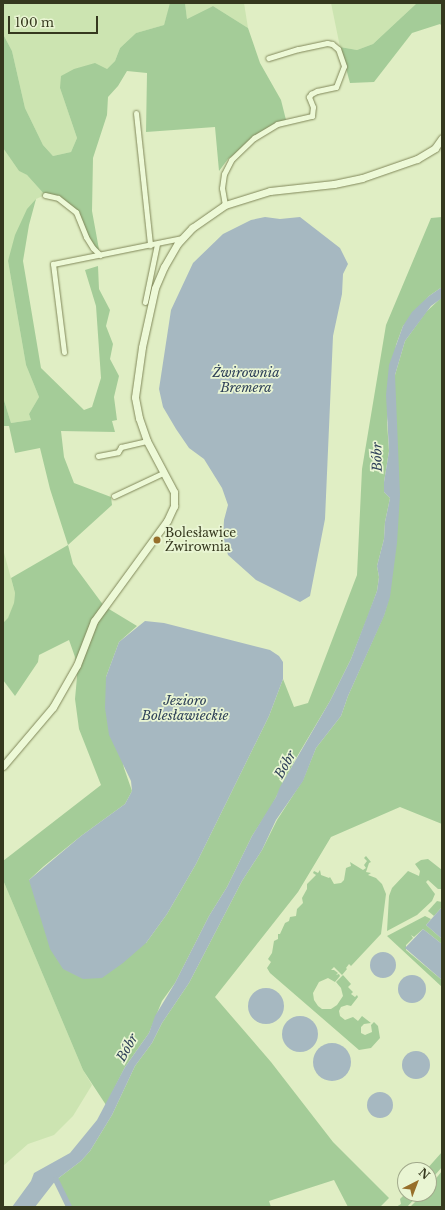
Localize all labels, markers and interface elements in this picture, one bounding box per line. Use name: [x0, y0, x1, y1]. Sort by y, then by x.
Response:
scale bar: [10, 8, 100, 34]
text: 100 m: [15, 15, 54, 30]
water label: Żwirownia Bremera: [212, 366, 280, 397]
water label: Bóbr: [370, 442, 386, 472]
place label: Bolesławice Żwirownia: [165, 526, 236, 554]
marker: Bolesławice Żwirownia: [152, 535, 162, 545]
water label: Jezioro Bolesławieckie: [141, 694, 229, 725]
water label: Bóbr: [272, 748, 300, 782]
water label: Bóbr: [114, 1031, 142, 1065]
north arrow: [397, 1162, 437, 1202]
text: N: [416, 1165, 433, 1182]

